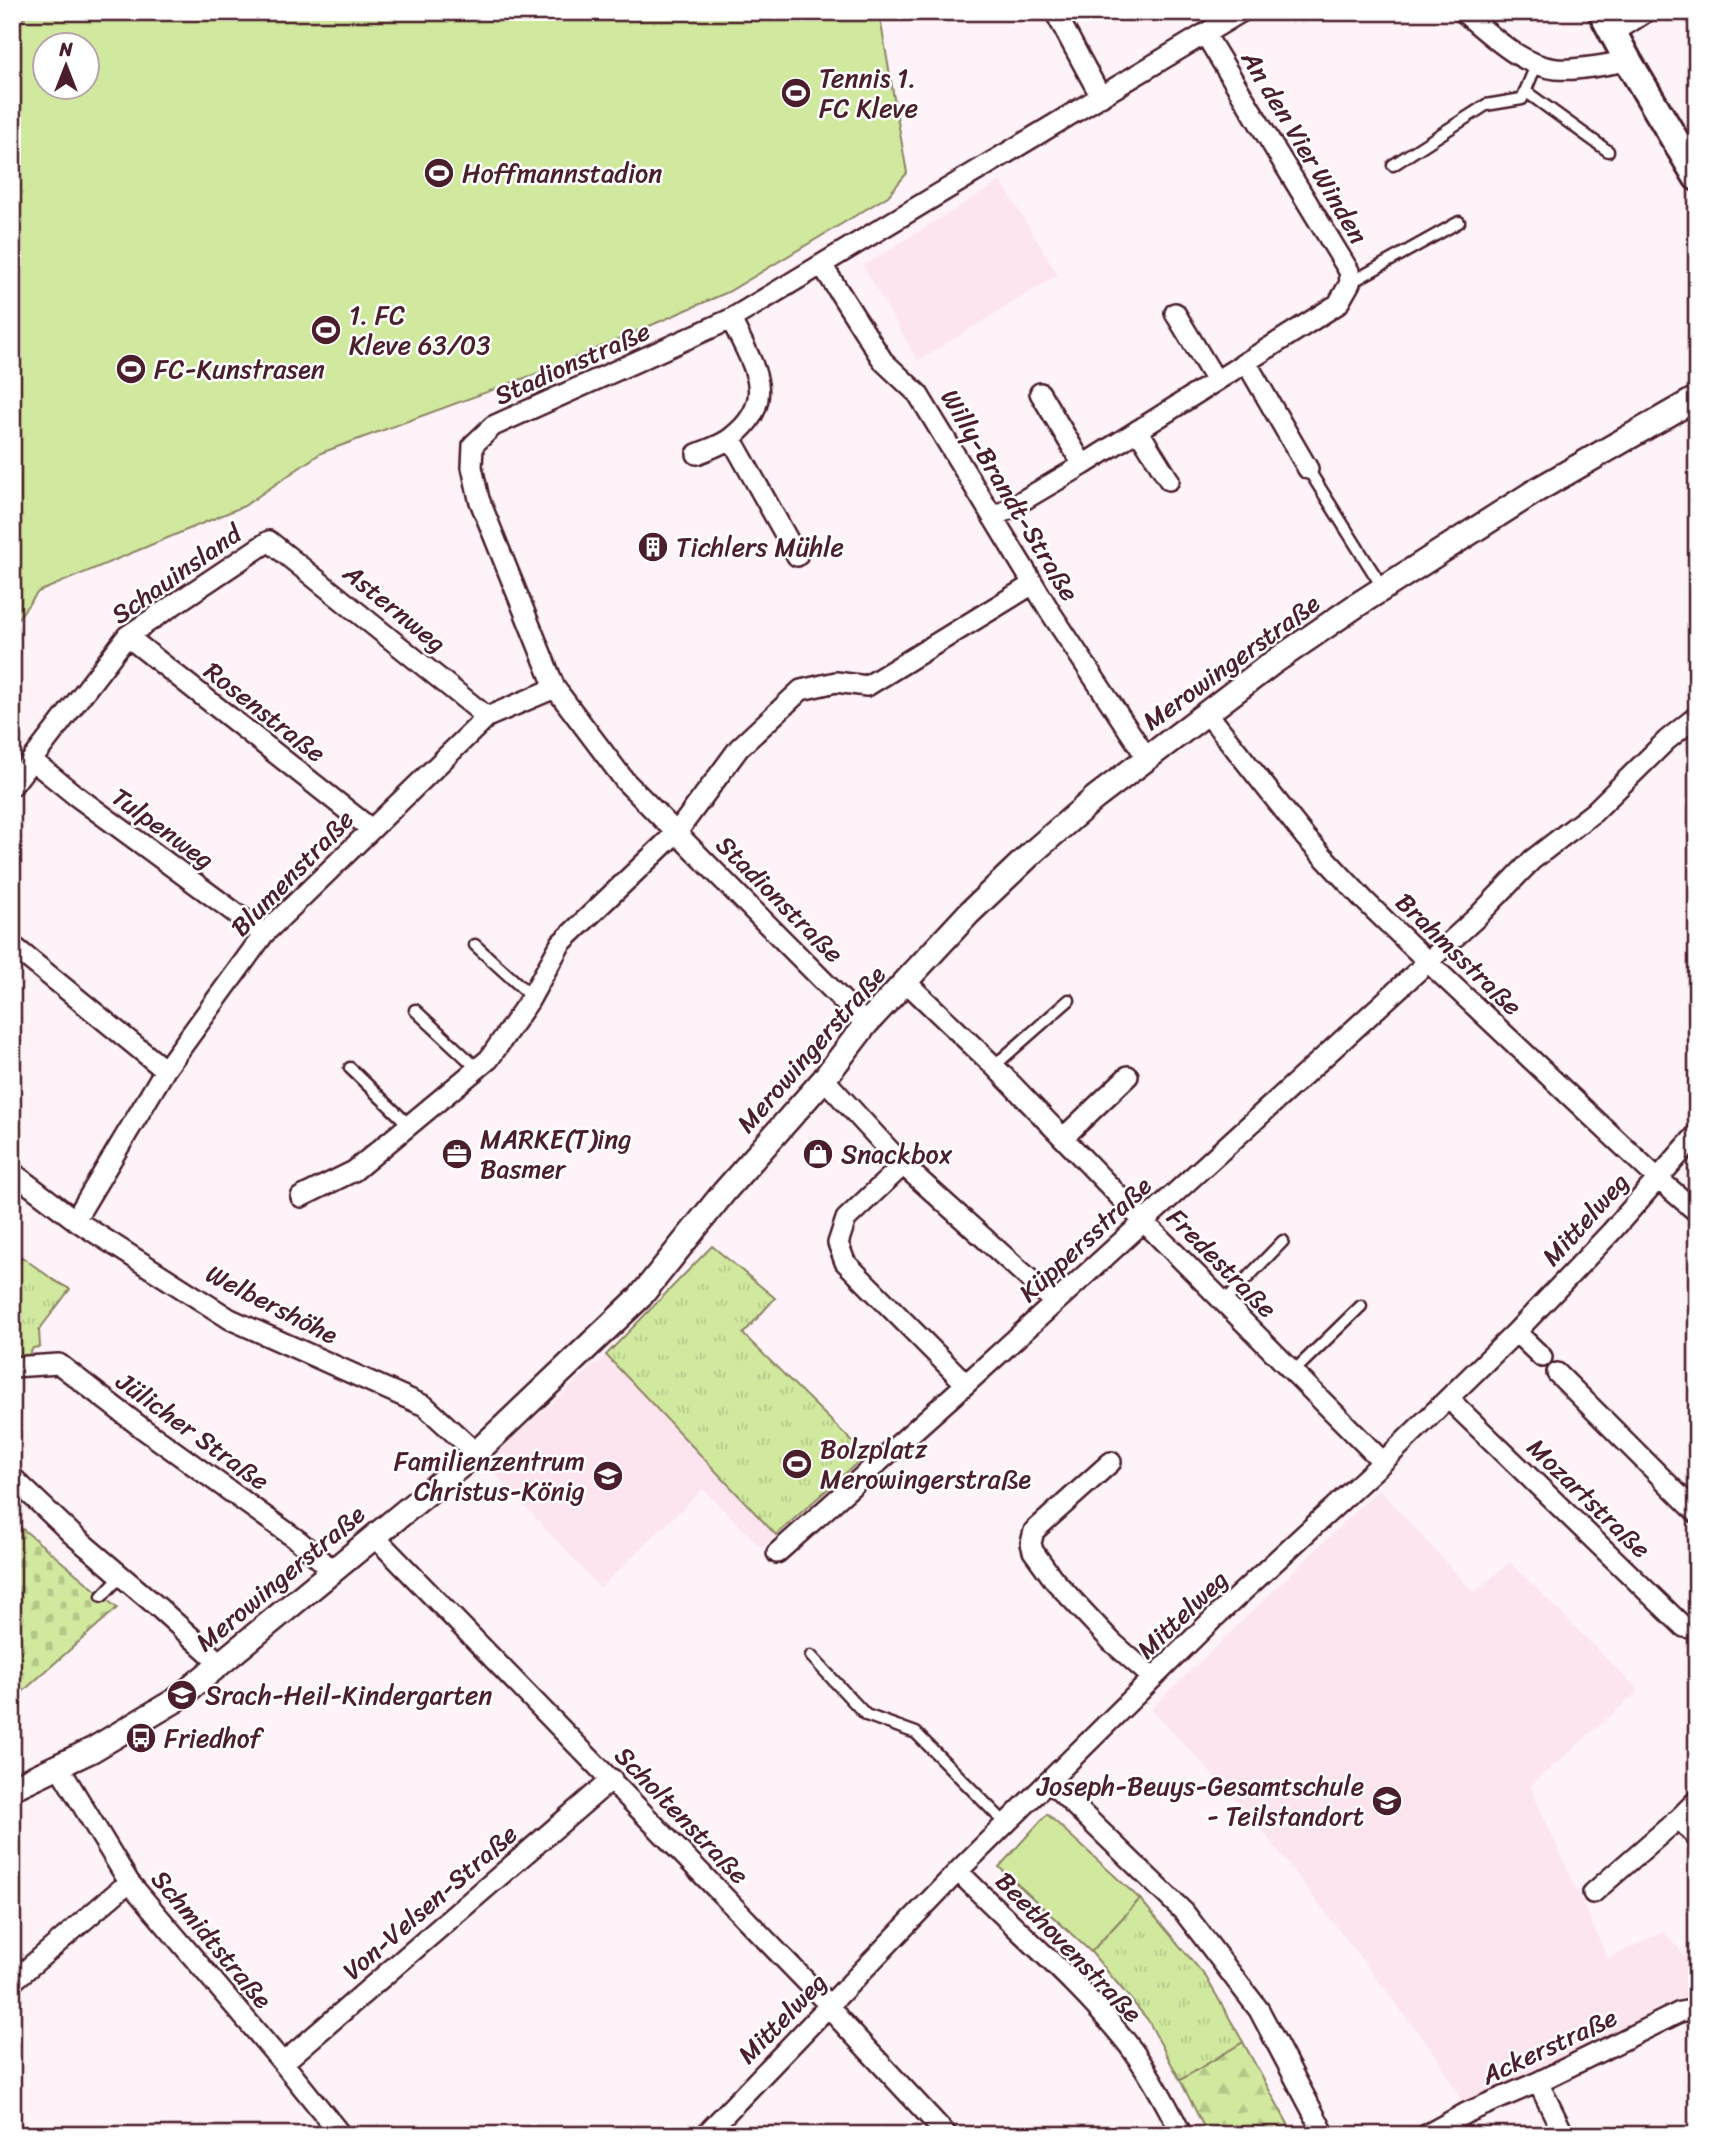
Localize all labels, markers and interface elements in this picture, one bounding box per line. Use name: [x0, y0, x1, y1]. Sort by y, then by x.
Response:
north arrow: [32, 32, 102, 102]
text: N: [58, 33, 73, 66]
street label: An den Vier Winden: [1228, 40, 1381, 253]
place label: Tennis 1. FC Kleve: [819, 55, 918, 131]
sports icon: Tennis 1. FC Kleve: [779, 76, 813, 110]
place label: Hoffmannstadion: [462, 150, 662, 196]
sports icon: Hoffmannstadion: [422, 156, 456, 190]
place label: 1. FC Kleve 63/03: [349, 292, 490, 368]
street label: Stadionstraße: [486, 308, 658, 418]
sports icon: 1. FC Kleve 63/03: [309, 313, 343, 347]
place label: FC-Kunstrasen: [154, 346, 325, 392]
sports icon: FC-Kunstrasen: [114, 352, 148, 386]
street label: Willy-Brandt-Straße: [928, 380, 1092, 610]
street label: Schauinsland: [101, 510, 253, 636]
place label: Tichlers Mühle: [676, 524, 844, 570]
building icon: Tichlers Mühle: [636, 530, 670, 564]
street label: Asternweg: [332, 551, 457, 665]
street label: Merowingerstraße: [1132, 581, 1330, 743]
street label: Rosenstraße: [194, 649, 336, 775]
street label: Tulpenweg: [102, 775, 224, 881]
street label: Blumenstraße: [219, 798, 365, 948]
street label: Stadionstraße: [705, 824, 855, 974]
street label: Brahmsstraße: [1384, 881, 1534, 1027]
street label: Merowingerstraße: [724, 954, 898, 1144]
place label: MARKE(T)ing Basmer: [480, 1116, 631, 1192]
place label: Snackbox: [841, 1131, 953, 1177]
office icon: MARKE(T)ing Basmer: [440, 1137, 474, 1171]
shop icon: Snackbox: [801, 1137, 835, 1171]
street label: Mittelweg: [1530, 1161, 1640, 1277]
street label: Küppersstraße: [1007, 1164, 1163, 1314]
street label: Fredestraße: [1155, 1196, 1289, 1330]
street label: Welbershöhe: [198, 1251, 347, 1357]
street label: Jülicher Straße: [106, 1359, 280, 1503]
place label: Bolzplatz Merowingerstraße: [820, 1426, 1032, 1502]
street label: Mozartstraße: [1516, 1426, 1662, 1570]
place label: Familienzentrum Christus-König: [394, 1438, 585, 1514]
sports icon: Bolzplatz Merowingerstraße: [780, 1447, 814, 1481]
school or university icon: Familienzentrum Christus-König: [591, 1459, 625, 1493]
street label: Merowingerstraße: [184, 1492, 376, 1663]
street label: Mittelweg: [1125, 1558, 1239, 1670]
place label: Srach-Heil-Kindergarten: [205, 1672, 492, 1718]
school or university icon: Srach-Heil-Kindergarten: [165, 1678, 199, 1712]
place label: Friedhof: [164, 1715, 265, 1761]
bus stop icon: Friedhof: [124, 1721, 158, 1755]
street label: Scholtenstraße: [603, 1735, 761, 1895]
place label: Joseph-Beuys-Gesamtschule - Teilstandort: [1036, 1763, 1364, 1839]
school or university icon: Joseph-Beuys-Gesamtschule - Teilstandort: [1370, 1784, 1404, 1818]
street label: Von-Velsen-Straße: [332, 1812, 528, 1992]
street label: Schmidtstraße: [139, 1859, 285, 2020]
street label: Beethovenstraße: [984, 1860, 1154, 2034]
street label: Mittelweg: [726, 1961, 838, 2075]
street label: Ackerstraße: [1472, 1994, 1625, 2098]

